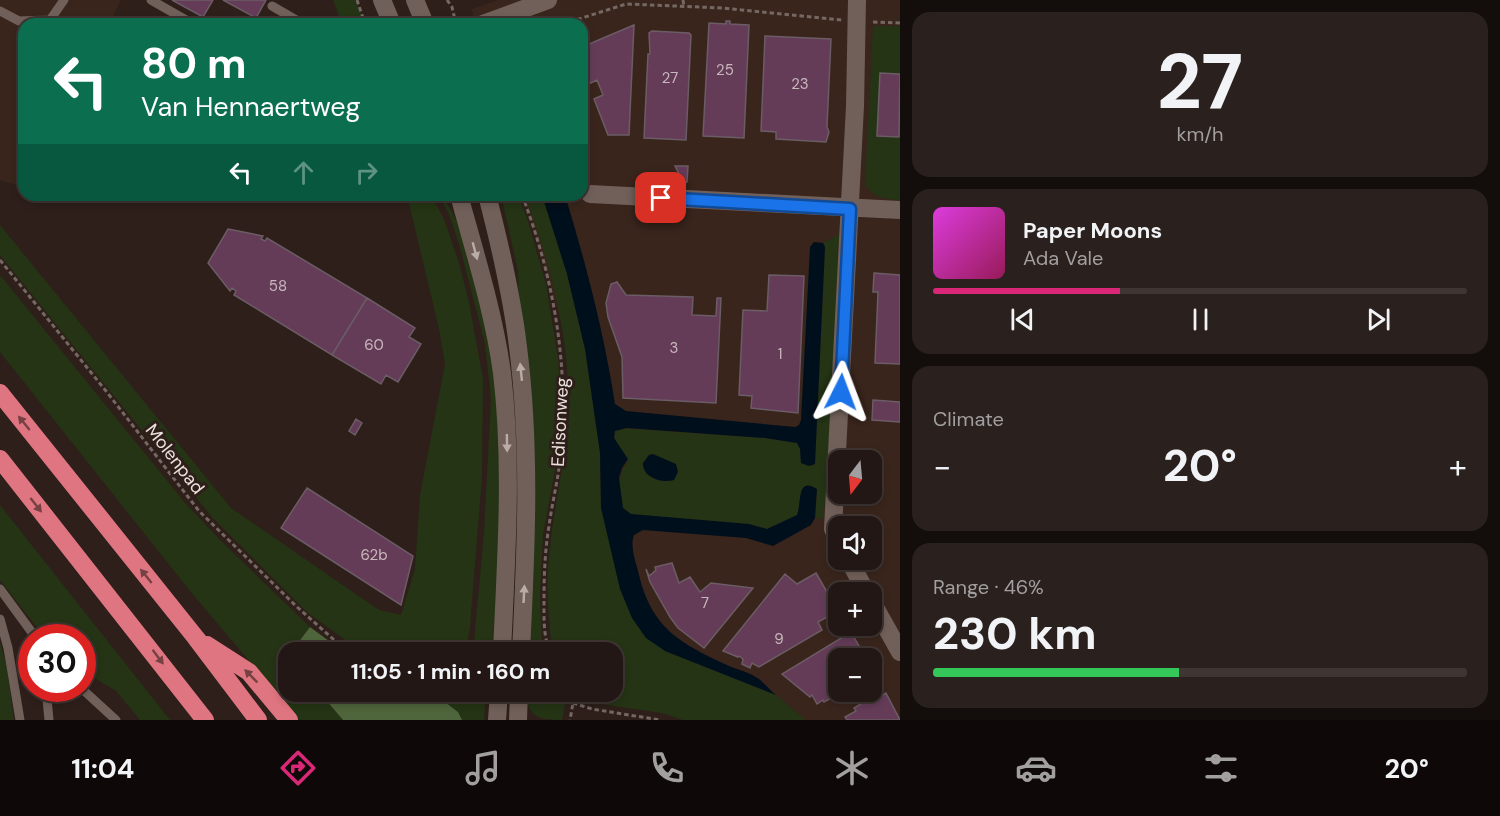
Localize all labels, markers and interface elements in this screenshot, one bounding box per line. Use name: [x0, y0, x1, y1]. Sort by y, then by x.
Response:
text: 27: [1157, 31, 1243, 132]
text: 80 m: [141, 36, 247, 91]
icon: left: [42, 42, 120, 120]
house number: 25: [716, 60, 734, 80]
house number: 27: [662, 68, 678, 88]
house number: 23: [791, 74, 809, 94]
text: Van Hennaertweg: [141, 89, 361, 124]
text: km/h: [1176, 121, 1224, 147]
icon: left: [224, 156, 257, 189]
icon: ahead: [287, 156, 320, 189]
icon: right: [350, 156, 383, 189]
pin: [635, 172, 686, 223]
icon: arrive: [644, 181, 677, 214]
text: Paper Moons: [1023, 216, 1162, 245]
one-way arrow: [471, 243, 480, 261]
text: Ada Vale: [1023, 245, 1103, 271]
house number: 58: [269, 276, 287, 296]
icon: previous: [1006, 303, 1039, 336]
icon: pause: [1184, 303, 1217, 336]
icon: next: [1362, 303, 1395, 336]
house number: 60: [364, 335, 384, 355]
house number: 3: [670, 338, 678, 358]
house number: 1: [778, 344, 782, 364]
position arrow: [809, 360, 873, 424]
one-way arrow: [516, 362, 526, 381]
street label: Edisonweg: [546, 377, 574, 467]
text: Climate: [933, 406, 1004, 432]
one-way arrow: [19, 416, 31, 431]
street label: Molenpad: [140, 419, 210, 499]
one-way arrow: [502, 434, 512, 453]
text: 20°: [1163, 436, 1237, 495]
text: −: [933, 445, 951, 488]
text: +: [1449, 445, 1467, 488]
north arrow: [828, 450, 882, 504]
map controls: [828, 450, 882, 702]
one-way arrow: [30, 497, 42, 512]
button: sound: [828, 516, 882, 570]
house number: 62b: [360, 545, 388, 565]
one-way arrow: [141, 568, 153, 583]
text: Range · 46%: [933, 574, 1044, 600]
button: +: [828, 582, 882, 636]
one-way arrow: [519, 585, 528, 604]
house number: 7: [701, 593, 709, 613]
text: 230 km: [933, 604, 1097, 663]
speed limit sign: 30: [18, 624, 96, 702]
house number: 9: [774, 629, 784, 649]
button: −: [828, 648, 882, 702]
one-way arrow: [151, 650, 163, 665]
text: 11:05 · 1 min · 160 m: [351, 657, 550, 686]
one-way arrow: [244, 670, 258, 684]
icon: directions: [277, 747, 319, 789]
icon: music: [462, 747, 504, 789]
icon: phone: [646, 747, 688, 789]
icon: climate: [831, 747, 873, 789]
icon: car: [1015, 747, 1057, 789]
icon: filters: [1200, 747, 1242, 789]
text: 11:04: [71, 751, 134, 786]
text: 20°: [1384, 751, 1429, 786]

